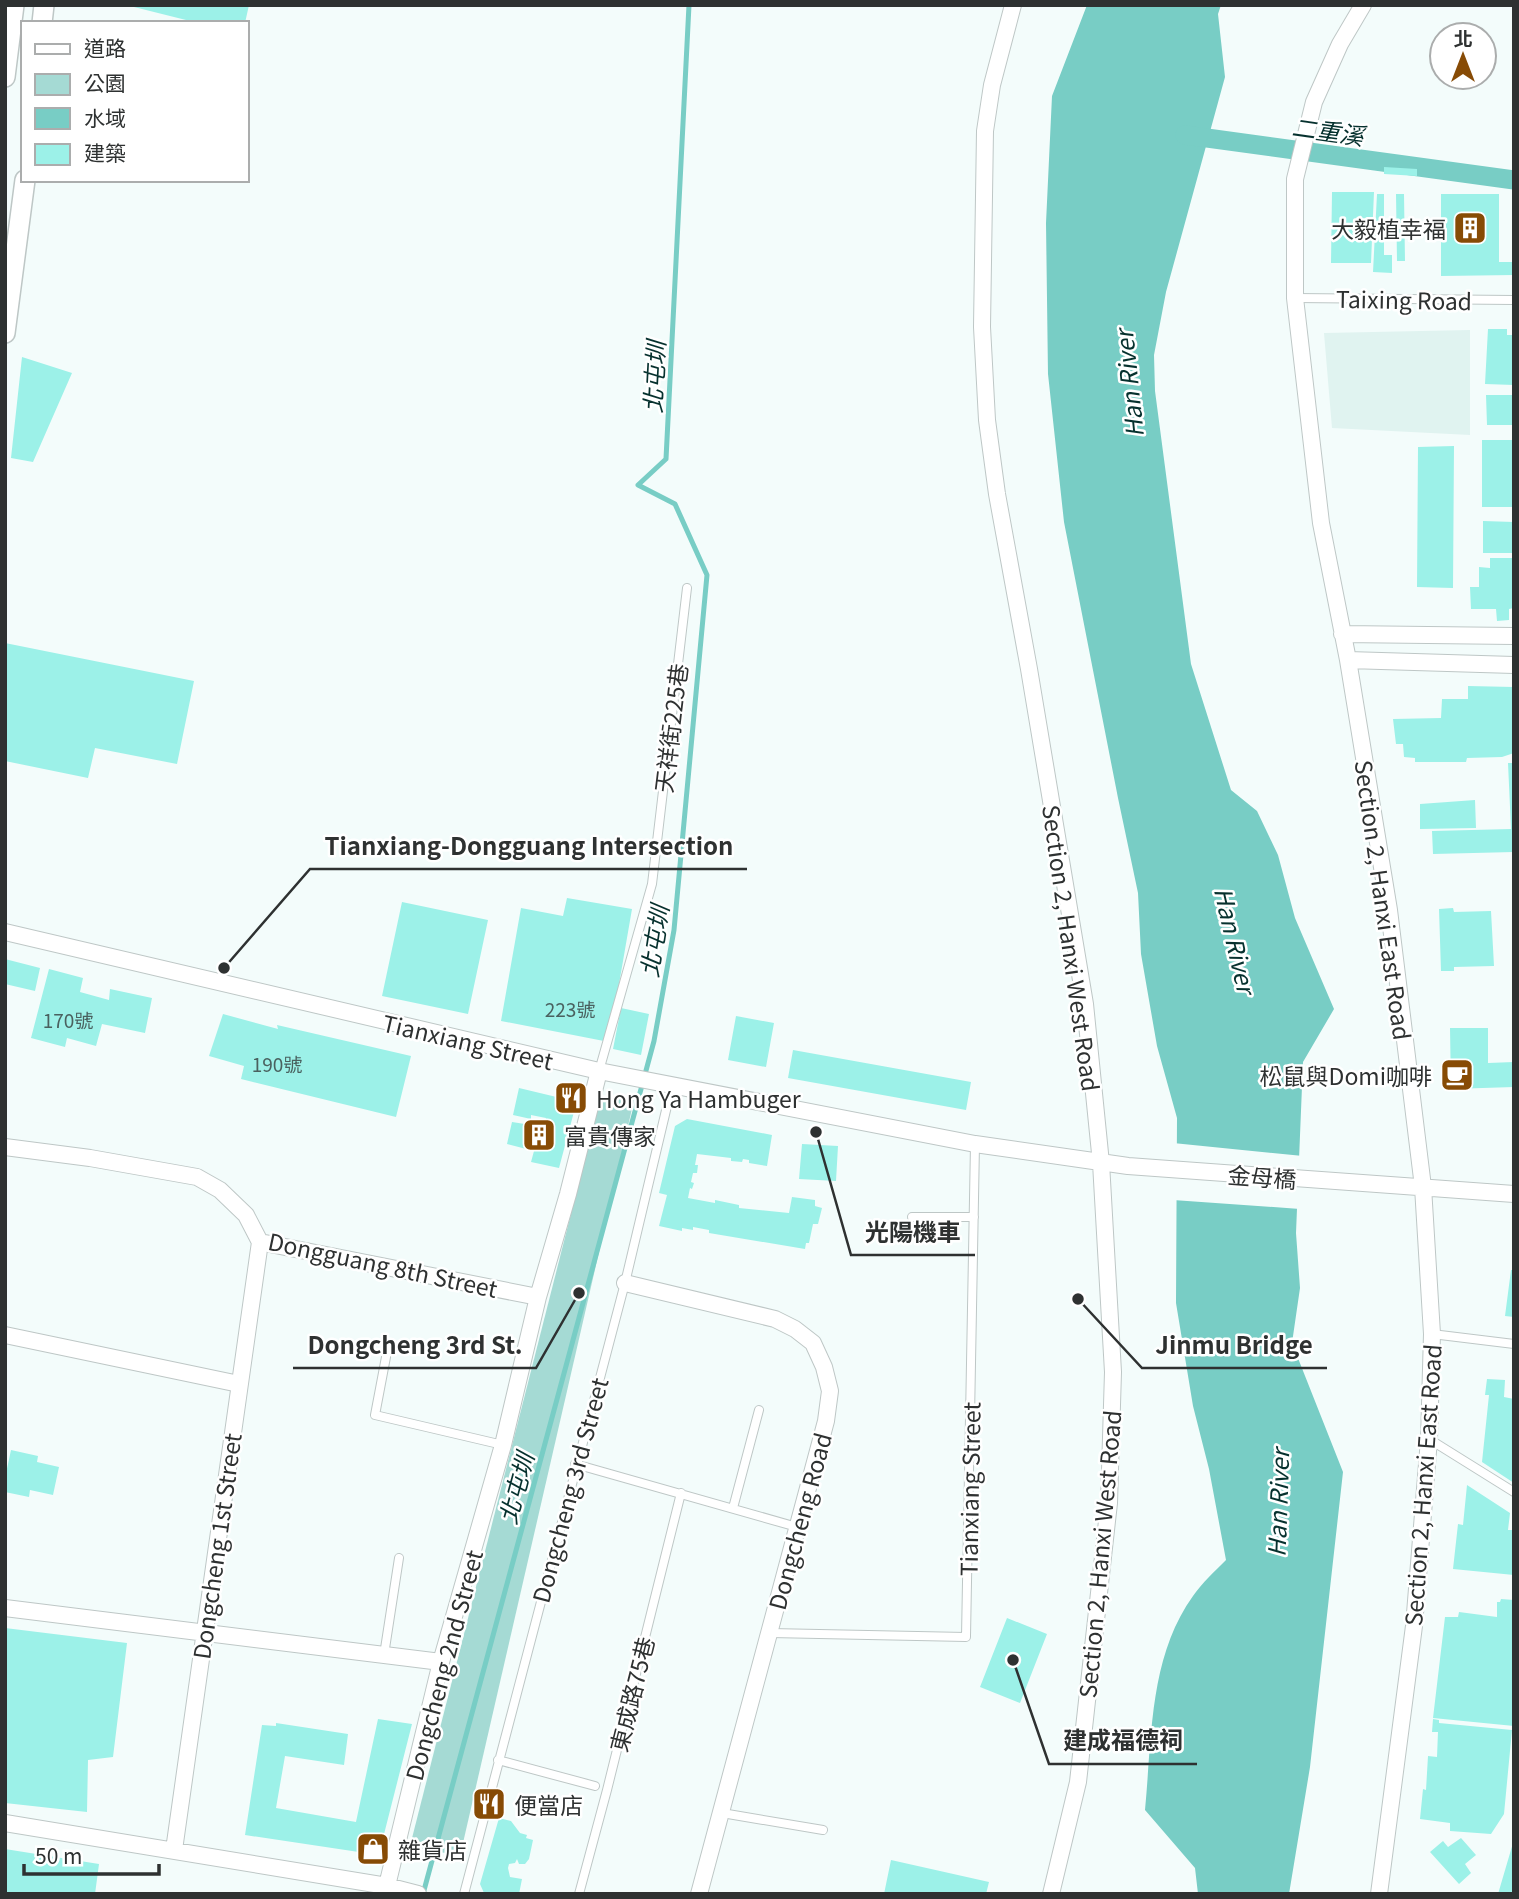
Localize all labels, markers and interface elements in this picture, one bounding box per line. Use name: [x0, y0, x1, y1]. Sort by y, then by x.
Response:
legend: [21, 21, 248, 182]
north arrow: [1428, 21, 1498, 91]
text: 北: [1453, 24, 1473, 51]
text: 道路: [84, 32, 126, 62]
text: 公園: [84, 67, 126, 97]
text: 水域: [84, 102, 126, 132]
water label: 二重溪: [1290, 108, 1369, 153]
text: 建築: [84, 137, 126, 167]
building icon: 大毅植幸福: [1451, 209, 1489, 247]
place label: 大毅植幸福: [1331, 211, 1446, 245]
street label: Taixing Road: [1336, 281, 1472, 317]
water label: Han River: [1105, 325, 1151, 439]
water label: 北屯圳: [634, 337, 673, 414]
street label: 天祥街225巷: [645, 661, 695, 795]
street label: Section 2, Hanxi East Road: [1348, 758, 1420, 1042]
street label: Section 2, Hanxi West Road: [1035, 803, 1109, 1093]
callout: Tianxiang-Dongguang Intersection: [310, 824, 747, 869]
text: Tianxiang-Dongguang Intersection: [324, 827, 734, 862]
water label: Han River: [1207, 884, 1266, 1000]
water label: 北屯圳: [630, 900, 676, 979]
house number: 223號: [545, 995, 595, 1022]
street label: Tianxiang Street: [379, 1005, 557, 1077]
house number: 170號: [43, 1006, 93, 1033]
house number: 190號: [252, 1050, 302, 1077]
cafe icon: 松鼠與Domi咖啡: [1438, 1056, 1476, 1094]
place label: 松鼠與Domi咖啡: [1260, 1058, 1432, 1092]
restaurant icon: Hong Ya Hambuger: [552, 1079, 590, 1117]
place label: Hong Ya Hambuger: [596, 1081, 801, 1115]
building icon: 富貴傳家: [520, 1116, 558, 1154]
place label: 富貴傳家: [564, 1118, 656, 1152]
street label: 金母橋: [1226, 1157, 1298, 1195]
callout: 光陽機車: [851, 1210, 975, 1255]
text: 光陽機車: [865, 1213, 961, 1248]
street label: Dongguang 8th Street: [265, 1223, 501, 1305]
callout: Dongcheng 3rd St.: [293, 1323, 536, 1368]
callout: Jinmu Bridge: [1142, 1323, 1327, 1368]
text: Dongcheng 3rd St.: [307, 1326, 523, 1361]
text: Jinmu Bridge: [1155, 1326, 1313, 1361]
street label: Section 2, Hanxi East Road: [1395, 1343, 1449, 1627]
street label: Dongcheng 3rd Street: [523, 1373, 616, 1606]
street label: Tianxiang Street: [950, 1401, 988, 1576]
street label: Section 2, Hanxi West Road: [1069, 1409, 1129, 1699]
street label: Dongcheng Road: [759, 1429, 839, 1613]
street label: Dongcheng 1st Street: [183, 1430, 249, 1661]
water label: Han River: [1258, 1445, 1296, 1557]
water label: 北屯圳: [489, 1446, 542, 1527]
street label: Dongcheng 2nd Street: [396, 1546, 490, 1784]
street label: 東成路75巷: [600, 1633, 662, 1755]
callout: 建成福德祠: [1049, 1719, 1197, 1764]
text: 建成福德祠: [1063, 1721, 1183, 1756]
restaurant icon: 便當店: [470, 1785, 508, 1823]
place label: 便當店: [514, 1787, 583, 1821]
shop icon: 雜貨店: [354, 1830, 392, 1868]
scale bar: [24, 1832, 159, 1876]
place label: 雜貨店: [398, 1832, 467, 1866]
text: 50 m: [35, 1840, 82, 1870]

